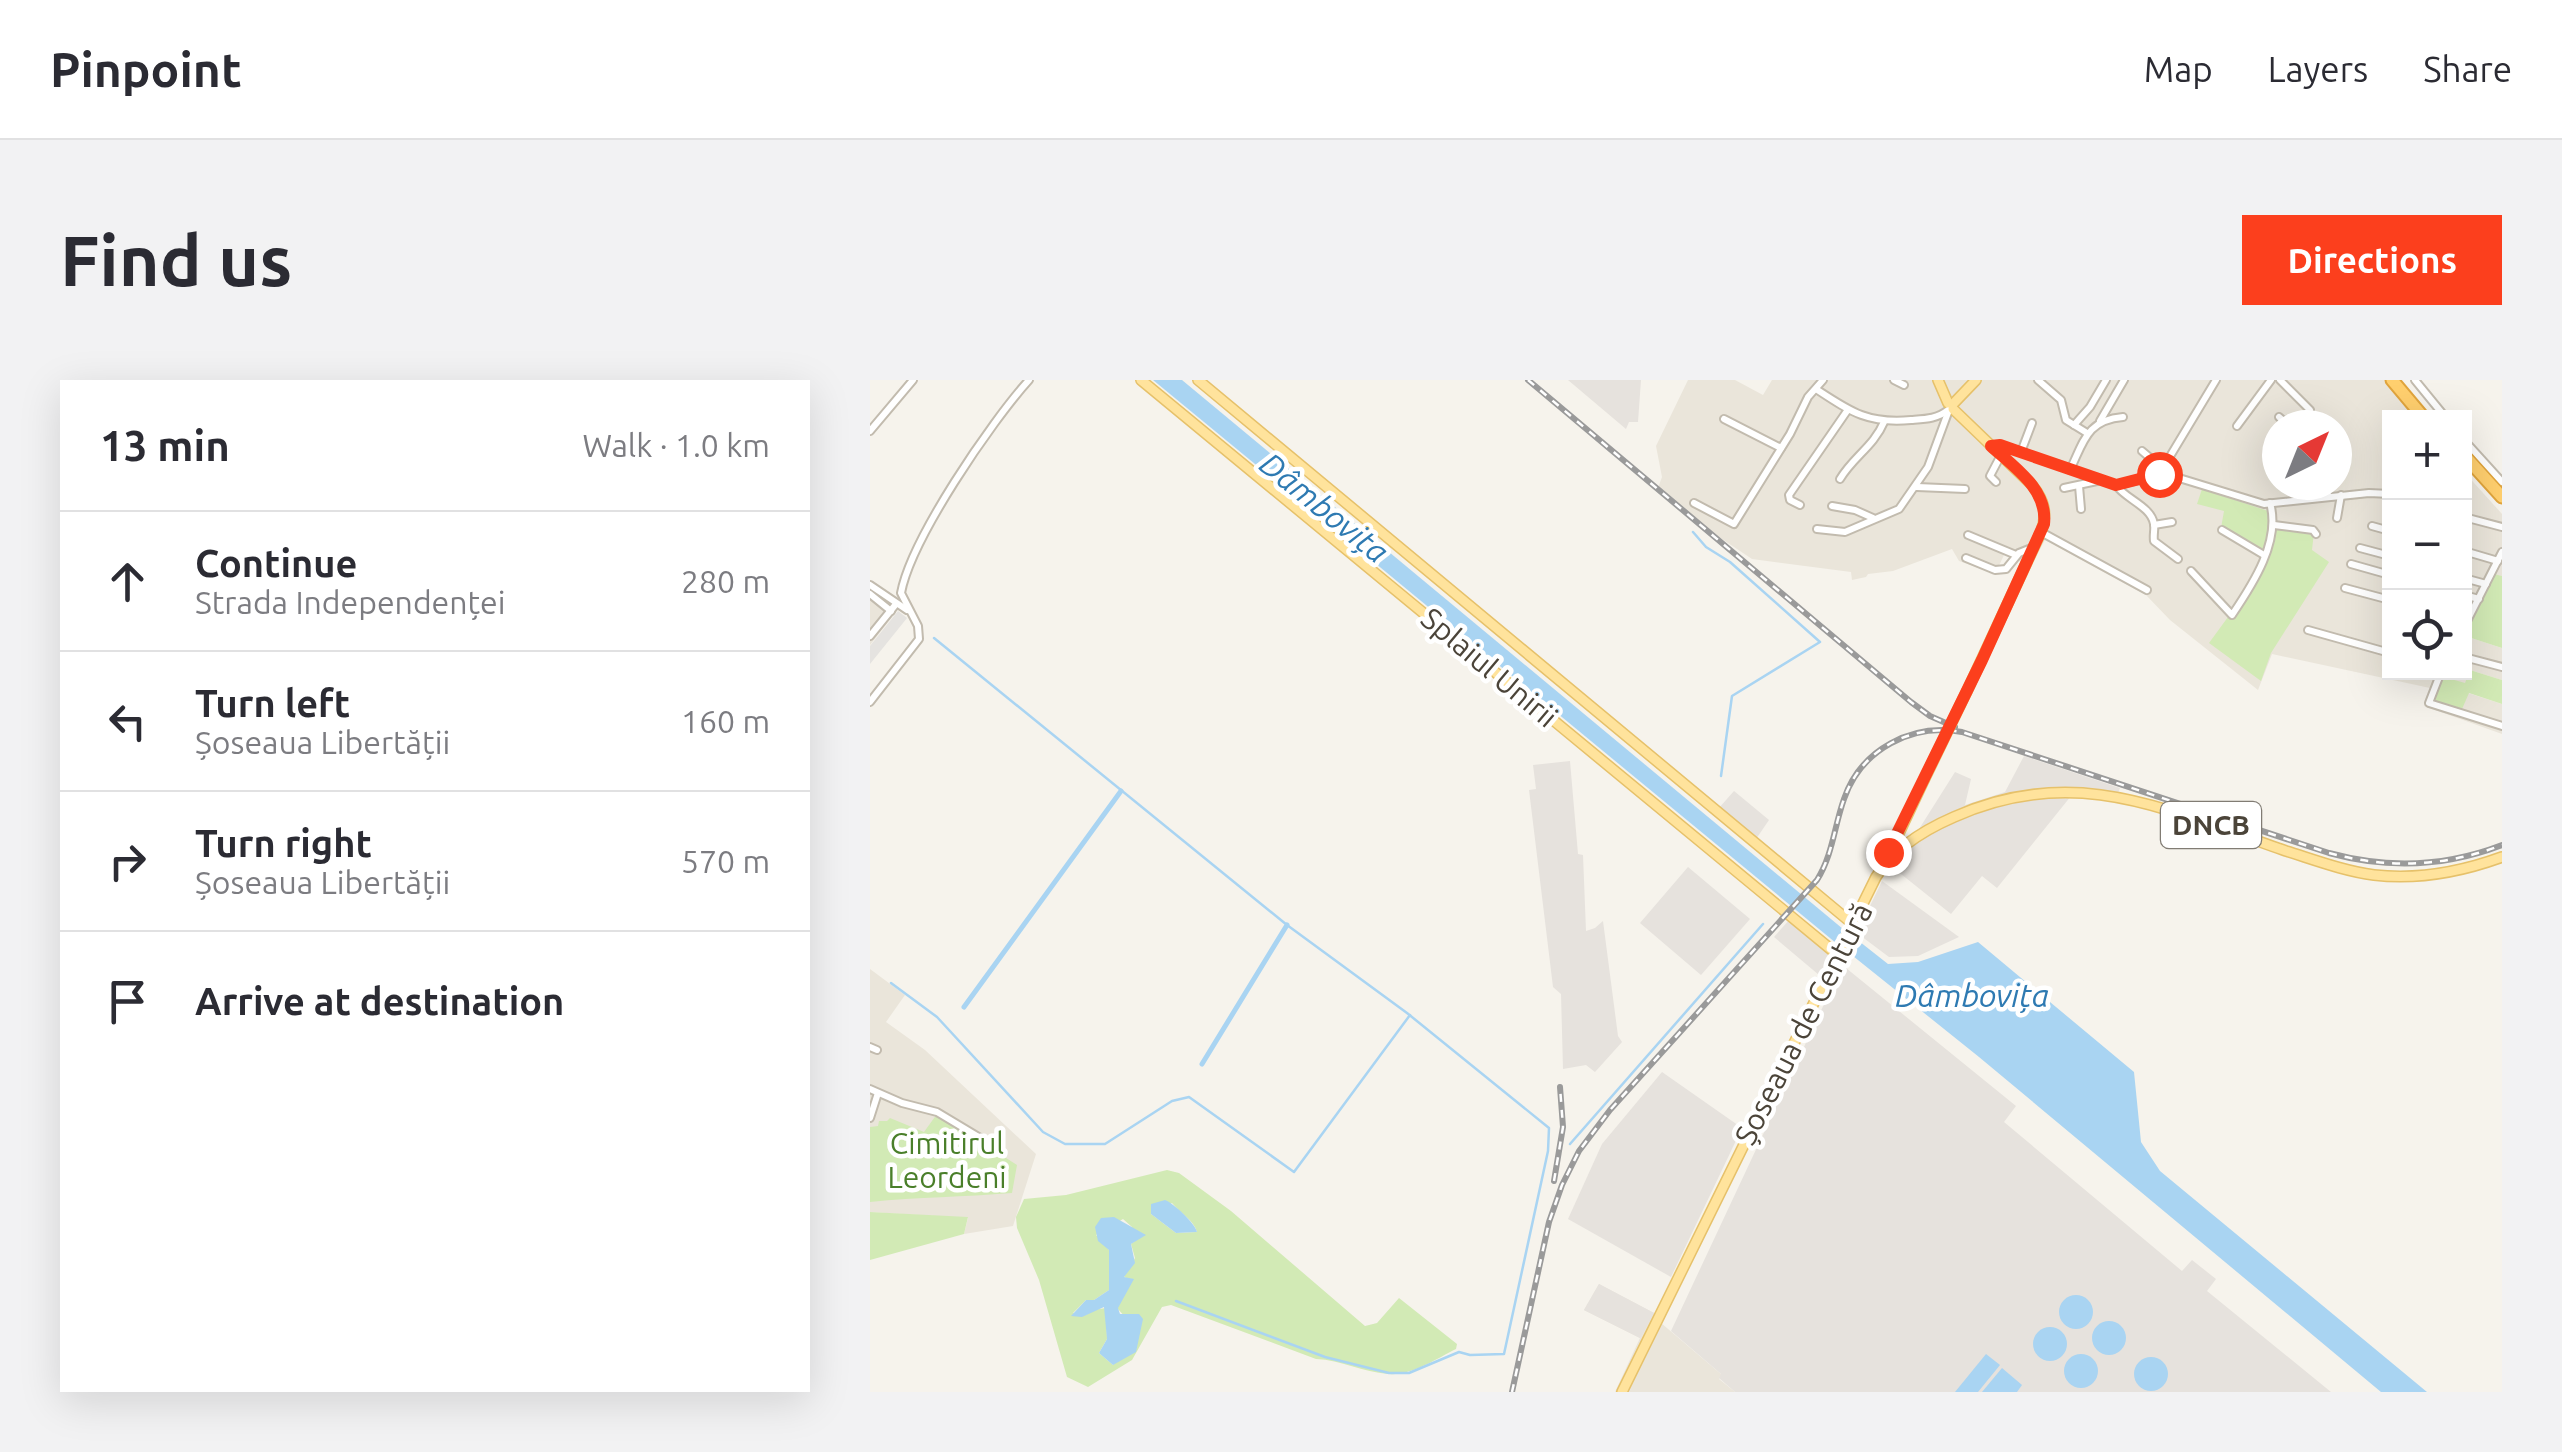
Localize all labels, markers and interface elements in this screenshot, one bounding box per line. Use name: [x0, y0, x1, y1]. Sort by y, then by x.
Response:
text: Pinpoint: [50, 42, 242, 96]
text: Map: [2144, 49, 2213, 89]
text: Layers: [2268, 49, 2368, 89]
text: Share: [2423, 49, 2512, 89]
button: Directions: [2242, 215, 2502, 305]
text: Find us: [60, 221, 292, 299]
north arrow: [2262, 410, 2352, 500]
map controls: [2382, 410, 2472, 680]
button: +: [2382, 410, 2472, 500]
text: 13 min: [100, 422, 230, 469]
text: Walk · 1.0 km: [582, 427, 770, 463]
water label: Dâmbovița: [1253, 445, 1396, 570]
route start: [2137, 452, 2183, 498]
button: −: [2382, 500, 2472, 590]
text: Continue: [195, 542, 357, 584]
icon: ahead: [100, 554, 155, 609]
text: 280 m: [681, 563, 770, 599]
text: Strada Independenței: [195, 584, 506, 620]
button: locate: [2382, 590, 2472, 680]
street label: Splaiul Unirii: [1415, 601, 1564, 734]
text: Turn left: [195, 682, 350, 724]
icon: left: [100, 694, 155, 749]
text: 160 m: [681, 703, 770, 739]
text: Șoseaua Libertății: [195, 724, 450, 760]
road number: DNCB: [2161, 802, 2261, 848]
text: Turn right: [195, 822, 372, 864]
route end: [1866, 830, 1912, 876]
icon: right: [100, 834, 155, 889]
text: 570 m: [681, 843, 770, 879]
text: Șoseaua Libertății: [195, 864, 450, 900]
street label: Șoseaua de Centură: [1727, 897, 1879, 1150]
icon: arrive: [100, 974, 155, 1029]
water label: Dâmbovița: [1895, 977, 2049, 1013]
text: Arrive at destination: [195, 980, 564, 1022]
park label: Cimitirul Leordeni: [887, 1126, 1007, 1194]

